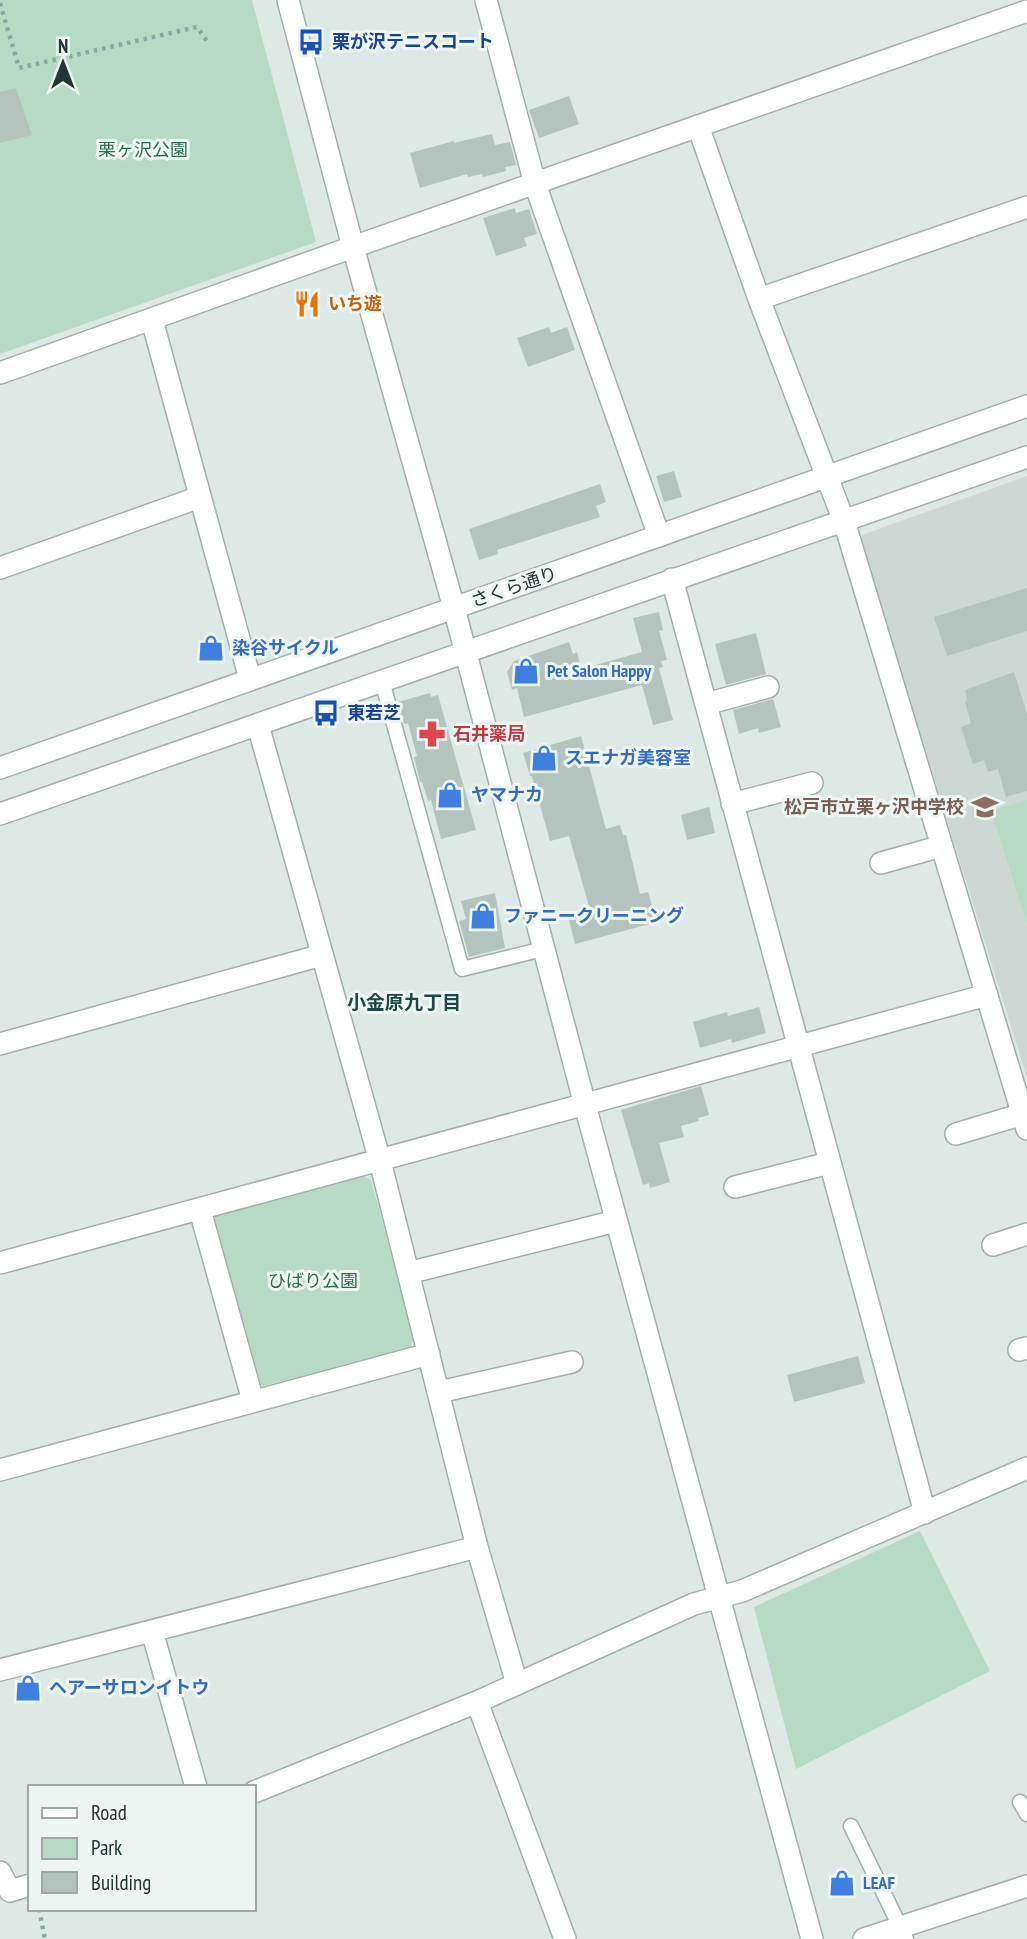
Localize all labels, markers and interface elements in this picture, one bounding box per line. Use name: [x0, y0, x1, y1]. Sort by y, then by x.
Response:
bus stop icon: 栗が沢テニスコート: [296, 27, 326, 57]
north arrow: [28, 28, 98, 98]
place label: 栗が沢テニスコート: [332, 30, 494, 53]
text: N: [58, 34, 68, 58]
park label: 栗ヶ沢公園: [98, 138, 188, 161]
restaurant icon: いち遊: [292, 289, 322, 319]
place label: いち遊: [328, 292, 382, 315]
street label: さくら通り: [468, 561, 560, 612]
shop icon: 染谷サイクル: [196, 633, 226, 663]
place label: 染谷サイクル: [232, 636, 339, 659]
shop icon: Pet Salon Happy: [511, 656, 541, 686]
place label: Pet Salon Happy: [547, 659, 652, 682]
bus stop icon: 東若芝: [311, 698, 341, 728]
place label: 東若芝: [347, 701, 401, 724]
pharmacy icon: 石井薬局: [417, 719, 447, 749]
place label: 石井薬局: [453, 722, 525, 745]
shop icon: スエナガ美容室: [529, 743, 559, 773]
place label: スエナガ美容室: [565, 746, 691, 769]
shop icon: ヤマナカ: [435, 780, 465, 810]
place label: ヤマナカ: [471, 783, 543, 806]
school or university icon: 松戸市立栗ヶ沢中学校: [970, 792, 1000, 822]
place label: 松戸市立栗ヶ沢中学校: [784, 795, 964, 818]
shop icon: ファニークリーニング: [468, 901, 498, 931]
place label: ファニークリーニング: [504, 904, 684, 927]
district label: 小金原九丁目: [347, 990, 461, 1014]
park label: ひばり公園: [268, 1269, 358, 1292]
shop icon: ヘアーサロンイトウ: [13, 1673, 43, 1703]
place label: ヘアーサロンイトウ: [49, 1676, 210, 1699]
legend: [28, 1785, 256, 1911]
text: Road: [91, 1799, 127, 1826]
text: Park: [91, 1834, 122, 1861]
shop icon: LEAF: [827, 1868, 857, 1898]
text: Building: [91, 1869, 151, 1896]
place label: LEAF: [863, 1871, 895, 1894]

